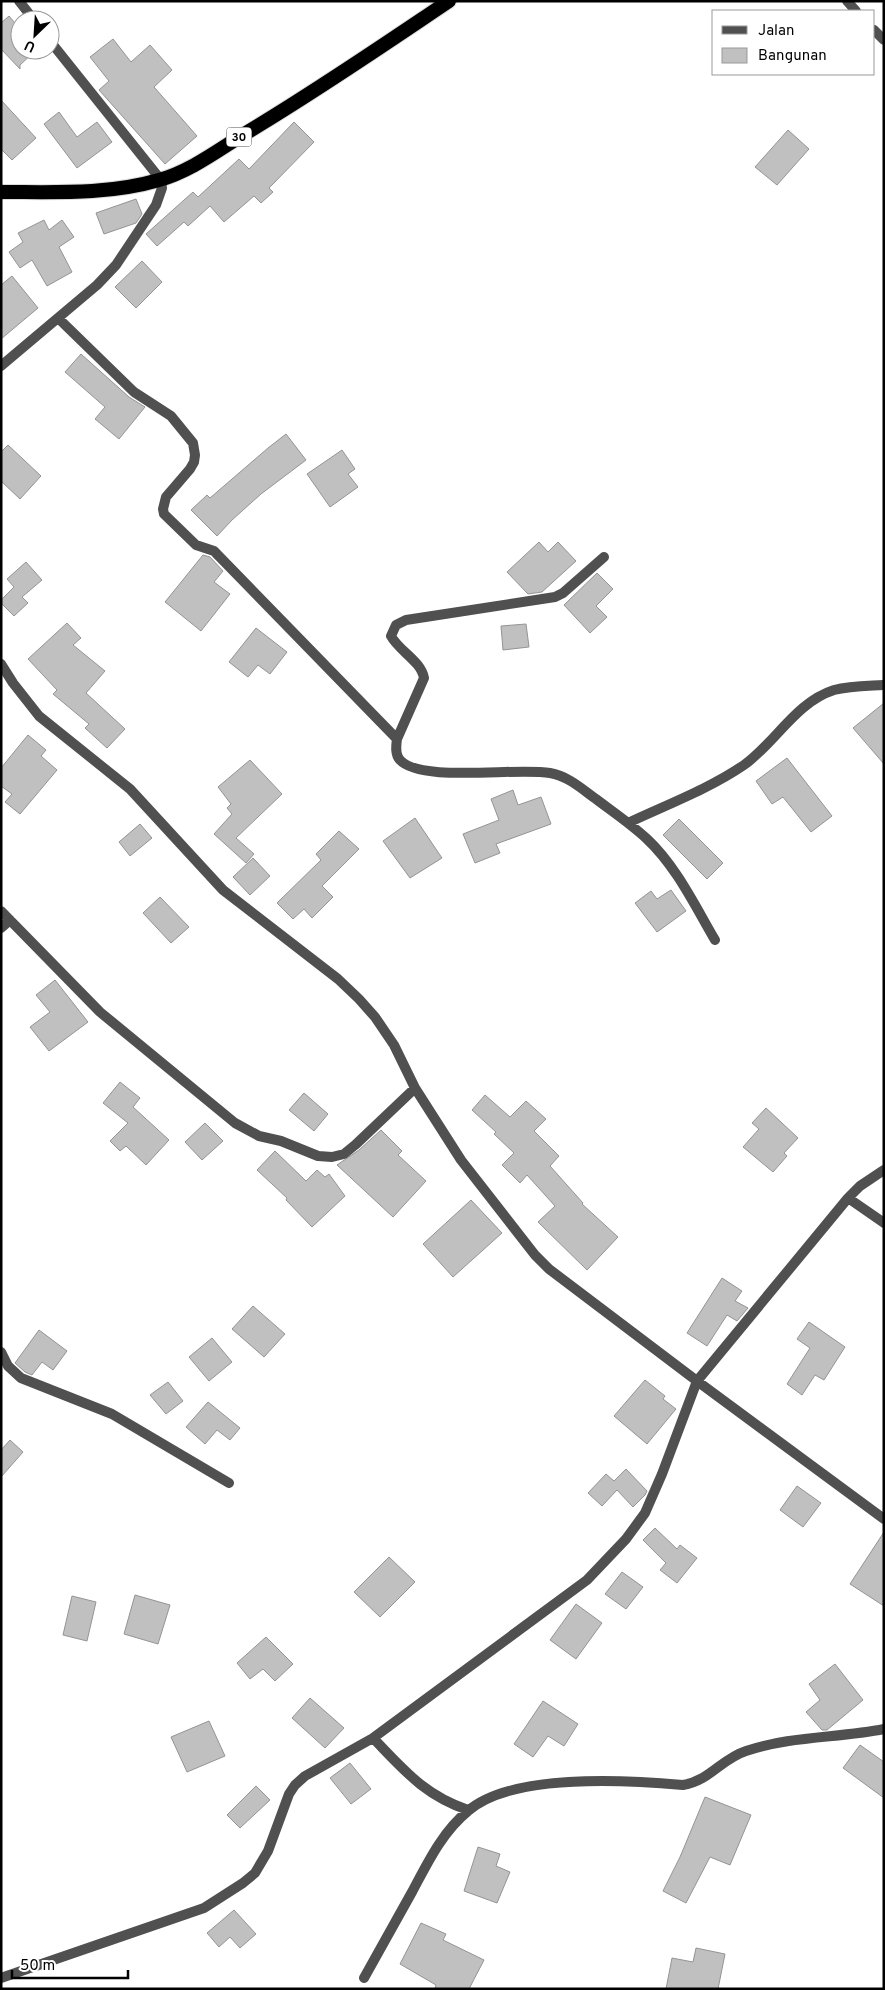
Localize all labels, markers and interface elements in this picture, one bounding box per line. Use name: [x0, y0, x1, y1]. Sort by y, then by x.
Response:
north arrow: [10, 10, 60, 60]
legend: [712, 10, 875, 75]
text: Jalan: [758, 22, 795, 41]
text: U: [22, 36, 38, 55]
text: Bangunan: [758, 47, 827, 66]
road number: 30: [226, 128, 252, 146]
scale bar: [12, 1948, 129, 1980]
text: 50 m: [20, 1957, 55, 1976]

